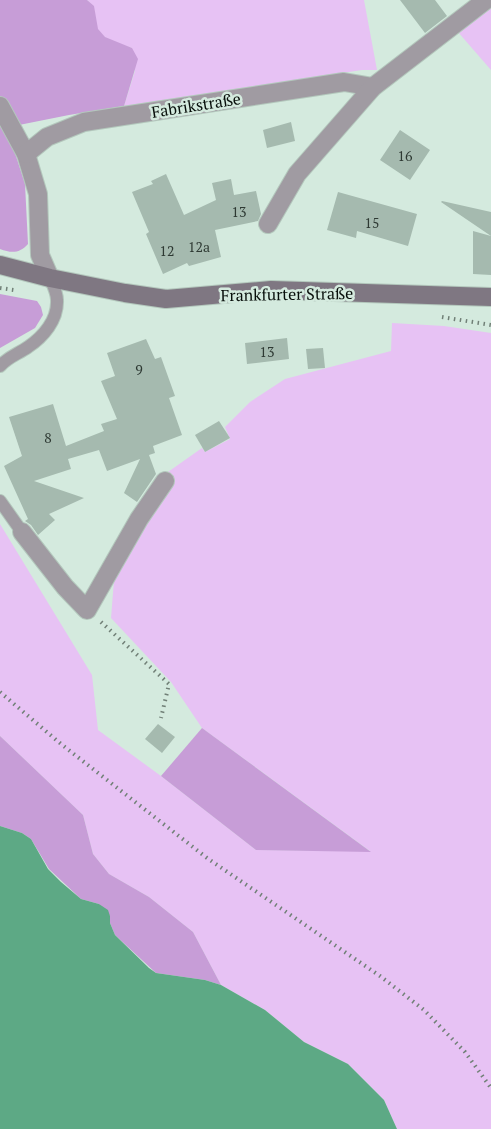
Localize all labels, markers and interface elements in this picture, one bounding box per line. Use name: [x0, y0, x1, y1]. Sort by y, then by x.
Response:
street label: Fabrikstraße: [150, 87, 242, 123]
house number: 16: [398, 146, 413, 165]
house number: 13: [232, 202, 246, 221]
house number: 15: [365, 213, 379, 232]
house number: 12a: [188, 237, 210, 256]
house number: 12: [160, 241, 174, 260]
street label: Frankfurter Straße: [221, 282, 353, 306]
house number: 13: [260, 342, 274, 361]
house number: 9: [135, 360, 143, 379]
house number: 8: [44, 428, 52, 447]

